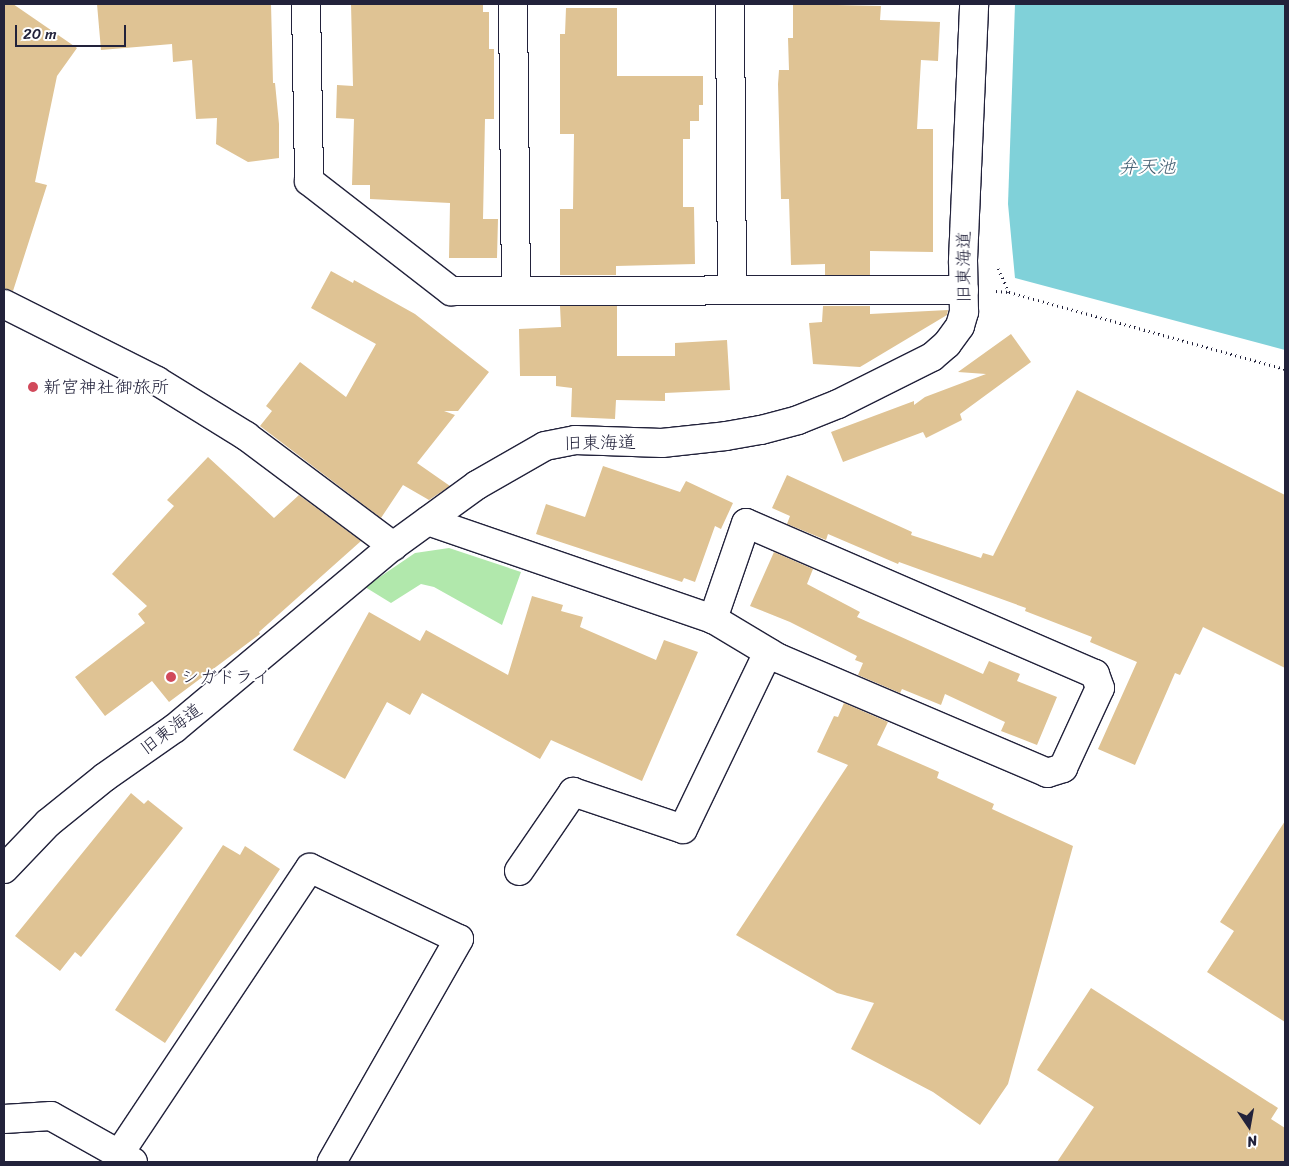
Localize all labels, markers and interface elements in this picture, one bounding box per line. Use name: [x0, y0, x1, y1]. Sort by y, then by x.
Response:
scale bar: [18, 15, 129, 47]
text: 20 m: [23, 21, 57, 47]
water label: 弁天池: [1119, 156, 1175, 178]
street label: 旧東海道: [953, 231, 975, 303]
place label: 新宮神社御旅所: [43, 376, 169, 398]
marker: 新宮神社御旅所: [27, 381, 39, 393]
street label: 旧東海道: [564, 432, 636, 454]
place label: シガドライ: [181, 666, 271, 688]
marker: シガドライ: [165, 671, 177, 683]
street label: 旧東海道: [136, 699, 206, 759]
north arrow: [1224, 1101, 1274, 1151]
text: N: [1245, 1128, 1260, 1154]

